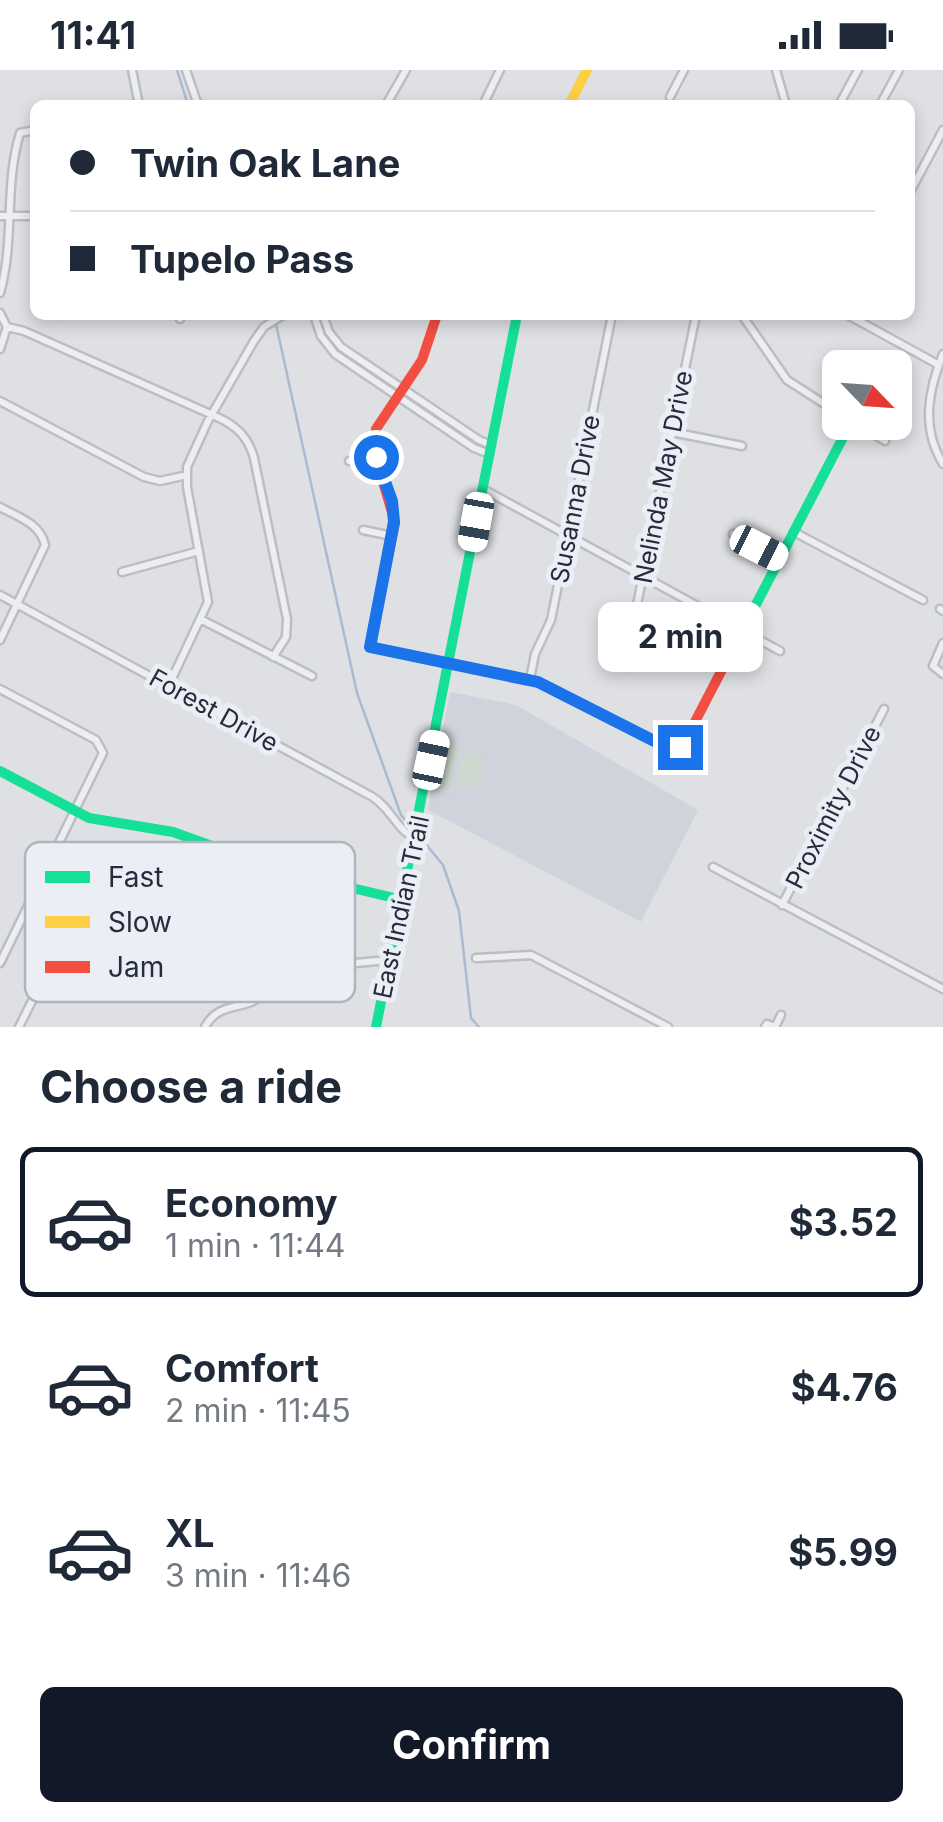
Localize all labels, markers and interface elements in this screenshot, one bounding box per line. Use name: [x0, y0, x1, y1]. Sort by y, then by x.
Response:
text: 11:41: [50, 12, 136, 58]
text: Twin Oak Lane: [130, 140, 400, 186]
text: Tupelo Pass: [130, 236, 354, 282]
north arrow: [822, 350, 912, 440]
map controls: [822, 350, 912, 440]
street label: Nelinda May Drive: [628, 368, 698, 586]
street label: Susanna Drive: [544, 412, 606, 586]
route start: [354, 435, 399, 480]
car: [456, 490, 496, 554]
car: [725, 521, 793, 575]
callout: 2 min: [598, 602, 762, 672]
text: 2 min: [638, 617, 723, 656]
street label: Forest Drive: [144, 662, 284, 758]
street label: Proximity Drive: [779, 721, 887, 893]
route end: [658, 725, 703, 770]
car: [410, 728, 452, 792]
street label: East Indian Trail: [367, 813, 435, 1001]
legend: [25, 842, 355, 1002]
text: Fast: [108, 860, 164, 894]
text: Slow: [108, 905, 172, 939]
text: Jam: [108, 950, 164, 984]
text: Choose a ride: [40, 1059, 342, 1114]
icon: car: [45, 1177, 135, 1267]
text: Economy: [165, 1180, 338, 1226]
text: $3.52: [789, 1199, 898, 1245]
text: 1 min · 11:44: [165, 1226, 346, 1265]
icon: car: [45, 1342, 135, 1432]
text: Comfort: [165, 1345, 319, 1391]
text: $4.76: [791, 1364, 898, 1410]
text: 2 min · 11:45: [165, 1391, 351, 1430]
icon: car: [45, 1507, 135, 1597]
text: XL: [165, 1510, 215, 1556]
text: $5.99: [788, 1529, 898, 1575]
text: 3 min · 11:46: [165, 1556, 351, 1595]
button: Confirm: [40, 1687, 903, 1802]

